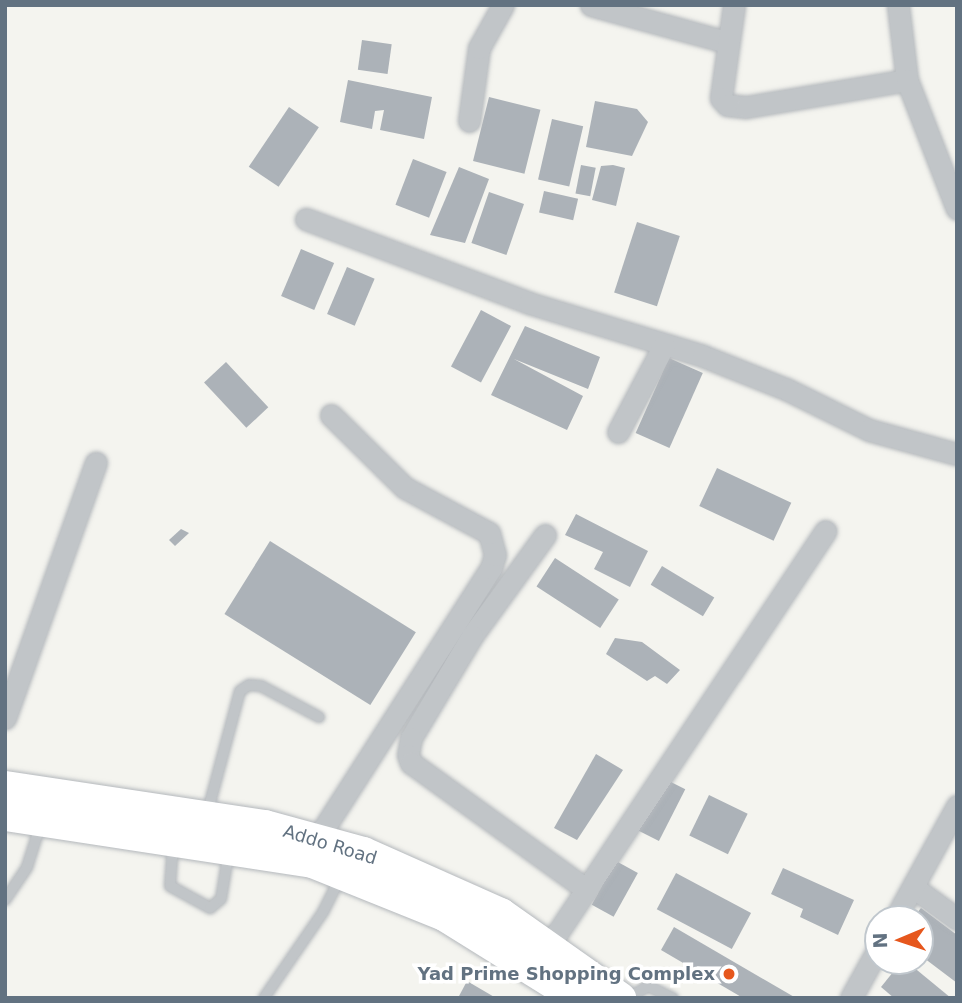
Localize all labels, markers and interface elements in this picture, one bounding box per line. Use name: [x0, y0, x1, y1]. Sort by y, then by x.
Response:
street label: Addo Road: [281, 821, 379, 869]
north arrow: [864, 905, 934, 975]
text: N: [869, 932, 891, 949]
place label: Yad Prime Shopping Complex: [418, 963, 715, 985]
marker: Yad Prime Shopping Complex: [721, 966, 737, 982]

